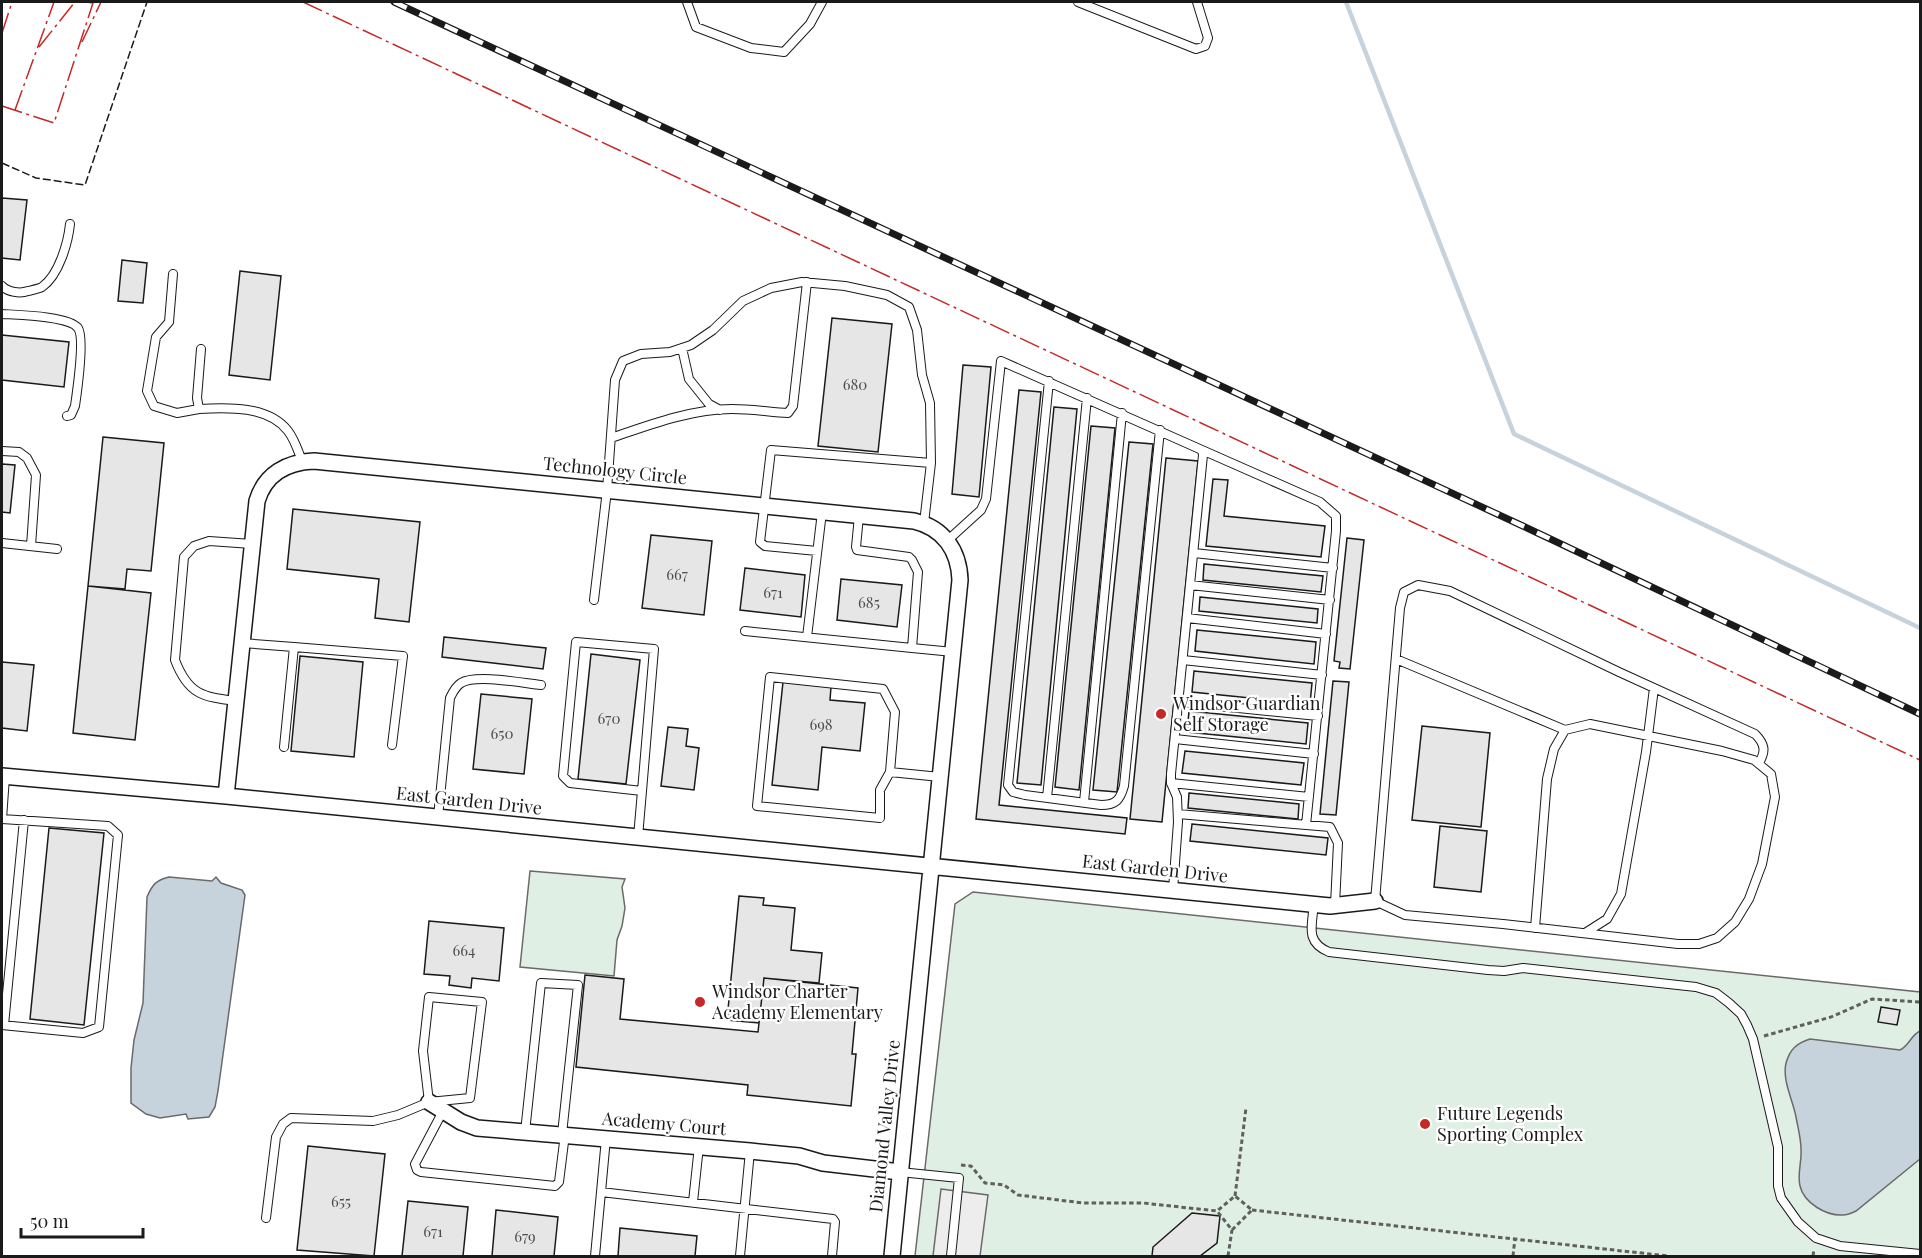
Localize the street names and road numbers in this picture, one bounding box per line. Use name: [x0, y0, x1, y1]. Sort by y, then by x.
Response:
street label: Technology Circle: [542, 451, 688, 489]
street label: East Garden Drive: [395, 780, 543, 820]
street label: East Garden Drive: [1081, 848, 1229, 888]
street label: Diamond Valley Drive: [863, 1038, 905, 1213]
street label: Academy Court: [600, 1106, 728, 1140]

